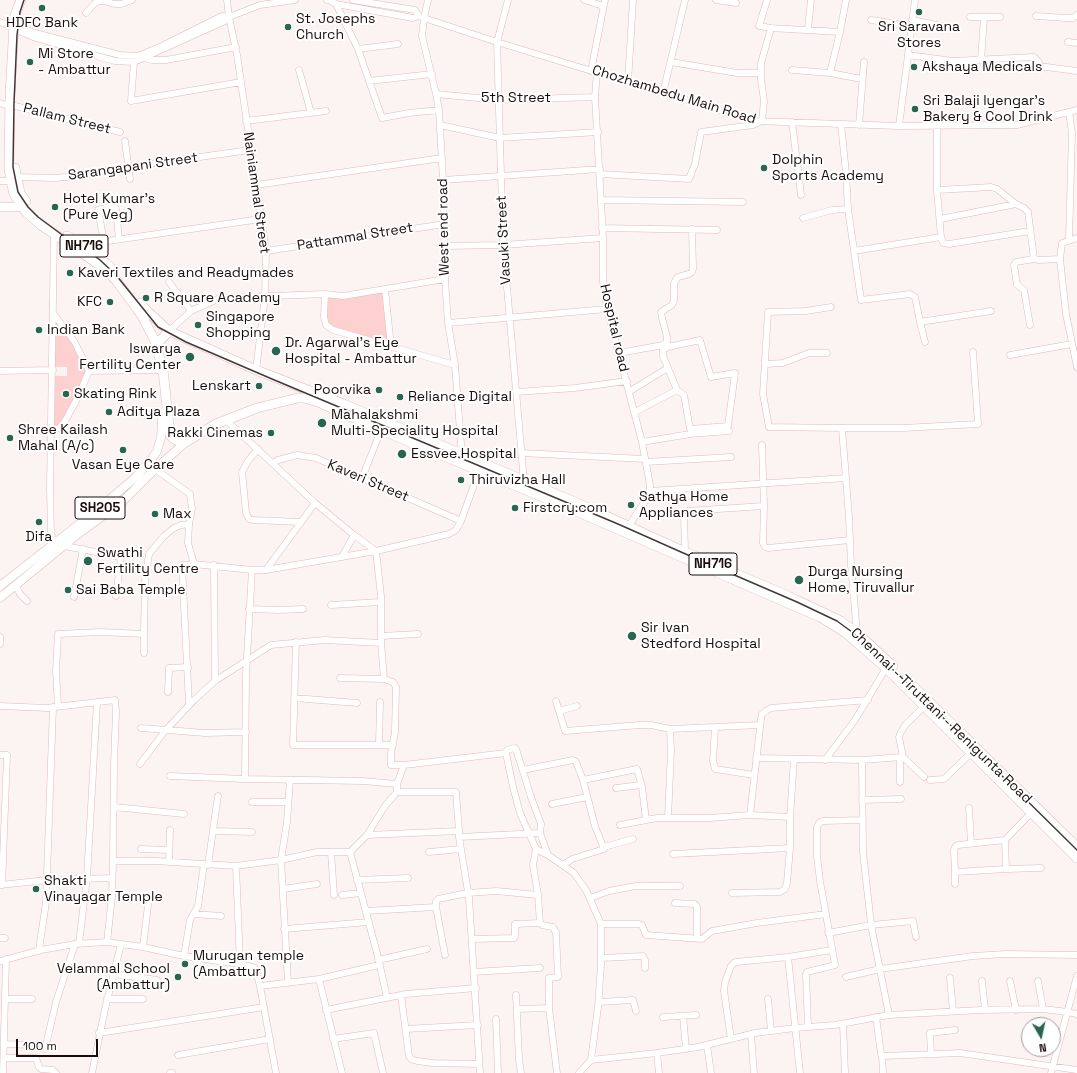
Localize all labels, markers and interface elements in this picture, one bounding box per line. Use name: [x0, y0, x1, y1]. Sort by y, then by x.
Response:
marker: HDFC Bank: [37, 3, 47, 13]
marker: Sri Saravana Stores: [914, 7, 924, 17]
place label: St. Josephs Church: [296, 11, 375, 44]
place label: HDFC Bank: [6, 15, 78, 31]
place label: Sri Saravana Stores: [878, 19, 960, 52]
marker: St. Josephs Church: [283, 22, 293, 32]
place label: Mi Store - Ambattur: [38, 46, 111, 78]
marker: Mi Store - Ambattur: [25, 57, 35, 67]
place label: Akshaya Medicals: [922, 59, 1042, 75]
street label: Chozhambedu Main Road: [590, 62, 758, 128]
marker: Akshaya Medicals: [909, 62, 919, 72]
street label: 5th Street: [481, 90, 551, 106]
place label: Sri Balaji Iyengar's Bakery & Cool Drink: [923, 93, 1053, 126]
street label: Pallam Street: [21, 100, 113, 138]
marker: Sri Balaji Iyengar's Bakery & Cool Drink: [910, 104, 920, 114]
street label: Nainiammal Street: [239, 131, 273, 255]
street label: Sarangapani Street: [67, 150, 199, 184]
place label: Dolphin Sports Academy: [772, 152, 884, 184]
marker: Dolphin Sports Academy: [759, 163, 769, 173]
street label: West end road: [435, 178, 453, 276]
place label: Hotel Kumar's (Pure Veg): [63, 191, 155, 224]
street label: Vasuki Street: [493, 195, 515, 285]
marker: Hotel Kumar's (Pure Veg): [50, 202, 60, 212]
street label: Pattammal Street: [296, 220, 414, 254]
road number: NH716: [60, 235, 108, 257]
place label: Kaveri Textiles and Readymades: [78, 265, 294, 281]
marker: Kaveri Textiles and Readymades: [65, 268, 75, 278]
street label: Hospital road: [596, 282, 632, 374]
place label: R Square Academy: [154, 290, 280, 306]
marker: R Square Academy: [141, 293, 151, 303]
place label: KFC: [77, 294, 102, 310]
marker: KFC: [105, 297, 115, 307]
place label: Singapore Shopping: [206, 309, 275, 342]
marker: Singapore Shopping: [193, 320, 203, 330]
place label: Indian Bank: [47, 322, 125, 338]
marker: Indian Bank: [34, 325, 44, 335]
place label: Dr. Agarwal's Eye Hospital - Ambattur: [285, 335, 417, 368]
place label: Iswarya Fertility Center: [79, 341, 181, 374]
marker: Dr. Agarwal's Eye Hospital - Ambattur: [270, 345, 282, 357]
marker: Iswarya Fertility Center: [184, 351, 196, 363]
place label: Lenskart: [192, 378, 251, 394]
marker: Lenskart: [254, 381, 264, 391]
place label: Poorvika: [314, 382, 371, 398]
marker: Poorvika: [374, 385, 384, 395]
place label: Skating Rink: [74, 386, 157, 402]
marker: Skating Rink: [61, 389, 71, 399]
place label: Reliance Digital: [408, 389, 512, 405]
marker: Reliance Digital: [395, 392, 405, 402]
place label: Aditya Plaza: [117, 404, 200, 420]
marker: Aditya Plaza: [104, 407, 114, 417]
place label: Mahalakshmi Multi-Speciality Hospital: [331, 407, 498, 440]
marker: Mahalakshmi Multi-Speciality Hospital: [316, 417, 328, 429]
place label: Shree Kailash Mahal (A/c): [18, 422, 108, 454]
place label: Rakki Cinemas: [167, 425, 263, 441]
marker: Rakki Cinemas: [266, 428, 276, 438]
marker: Shree Kailash Mahal (A/c): [5, 433, 15, 443]
marker: Vasan Eye Care: [118, 445, 128, 455]
place label: Essvee Hospital: [411, 446, 516, 462]
marker: Essvee Hospital: [396, 448, 408, 460]
street label: Kaveri Street: [325, 456, 411, 506]
place label: Vasan Eye Care: [72, 457, 174, 473]
place label: Thiruvizha Hall: [469, 472, 566, 488]
marker: Thiruvizha Hall: [456, 475, 466, 485]
place label: Sathya Home Appliances: [639, 489, 728, 522]
road number: SH205: [75, 497, 125, 519]
place label: Firstcry.com: [523, 500, 607, 516]
marker: Sathya Home Appliances: [626, 500, 636, 510]
marker: Firstcry.com: [510, 503, 520, 513]
place label: Max: [163, 506, 191, 522]
marker: Max: [150, 509, 160, 519]
marker: Difa: [34, 517, 44, 527]
place label: Difa: [26, 529, 52, 545]
place label: Swathi Fertility Centre: [97, 545, 199, 578]
road number: NH716: [689, 553, 737, 575]
marker: Swathi Fertility Centre: [82, 555, 94, 567]
place label: Durga Nursing Home, Tiruvallur: [808, 564, 915, 596]
marker: Durga Nursing Home, Tiruvallur: [793, 574, 805, 586]
place label: Sai Baba Temple: [76, 582, 186, 598]
marker: Sai Baba Temple: [63, 585, 73, 595]
place label: Sir Ivan Stedford Hospital: [641, 620, 761, 652]
street label: Chennai - Tiruttani - Renigunta Road: [847, 625, 1035, 807]
marker: Sir Ivan Stedford Hospital: [626, 630, 638, 642]
place label: Shakti Vinayagar Temple: [44, 873, 163, 906]
marker: Shakti Vinayagar Temple: [31, 884, 41, 894]
place label: Murugan temple (Ambattur): [193, 948, 304, 980]
marker: Murugan temple (Ambattur): [180, 959, 190, 969]
place label: Velammal School (Ambattur): [57, 961, 170, 994]
marker: Velammal School (Ambattur): [173, 972, 183, 982]
north arrow: [1021, 1017, 1061, 1057]
scale bar: [18, 1031, 100, 1057]
text: 100 m: [23, 1038, 57, 1054]
text: N: [1038, 1040, 1047, 1055]

